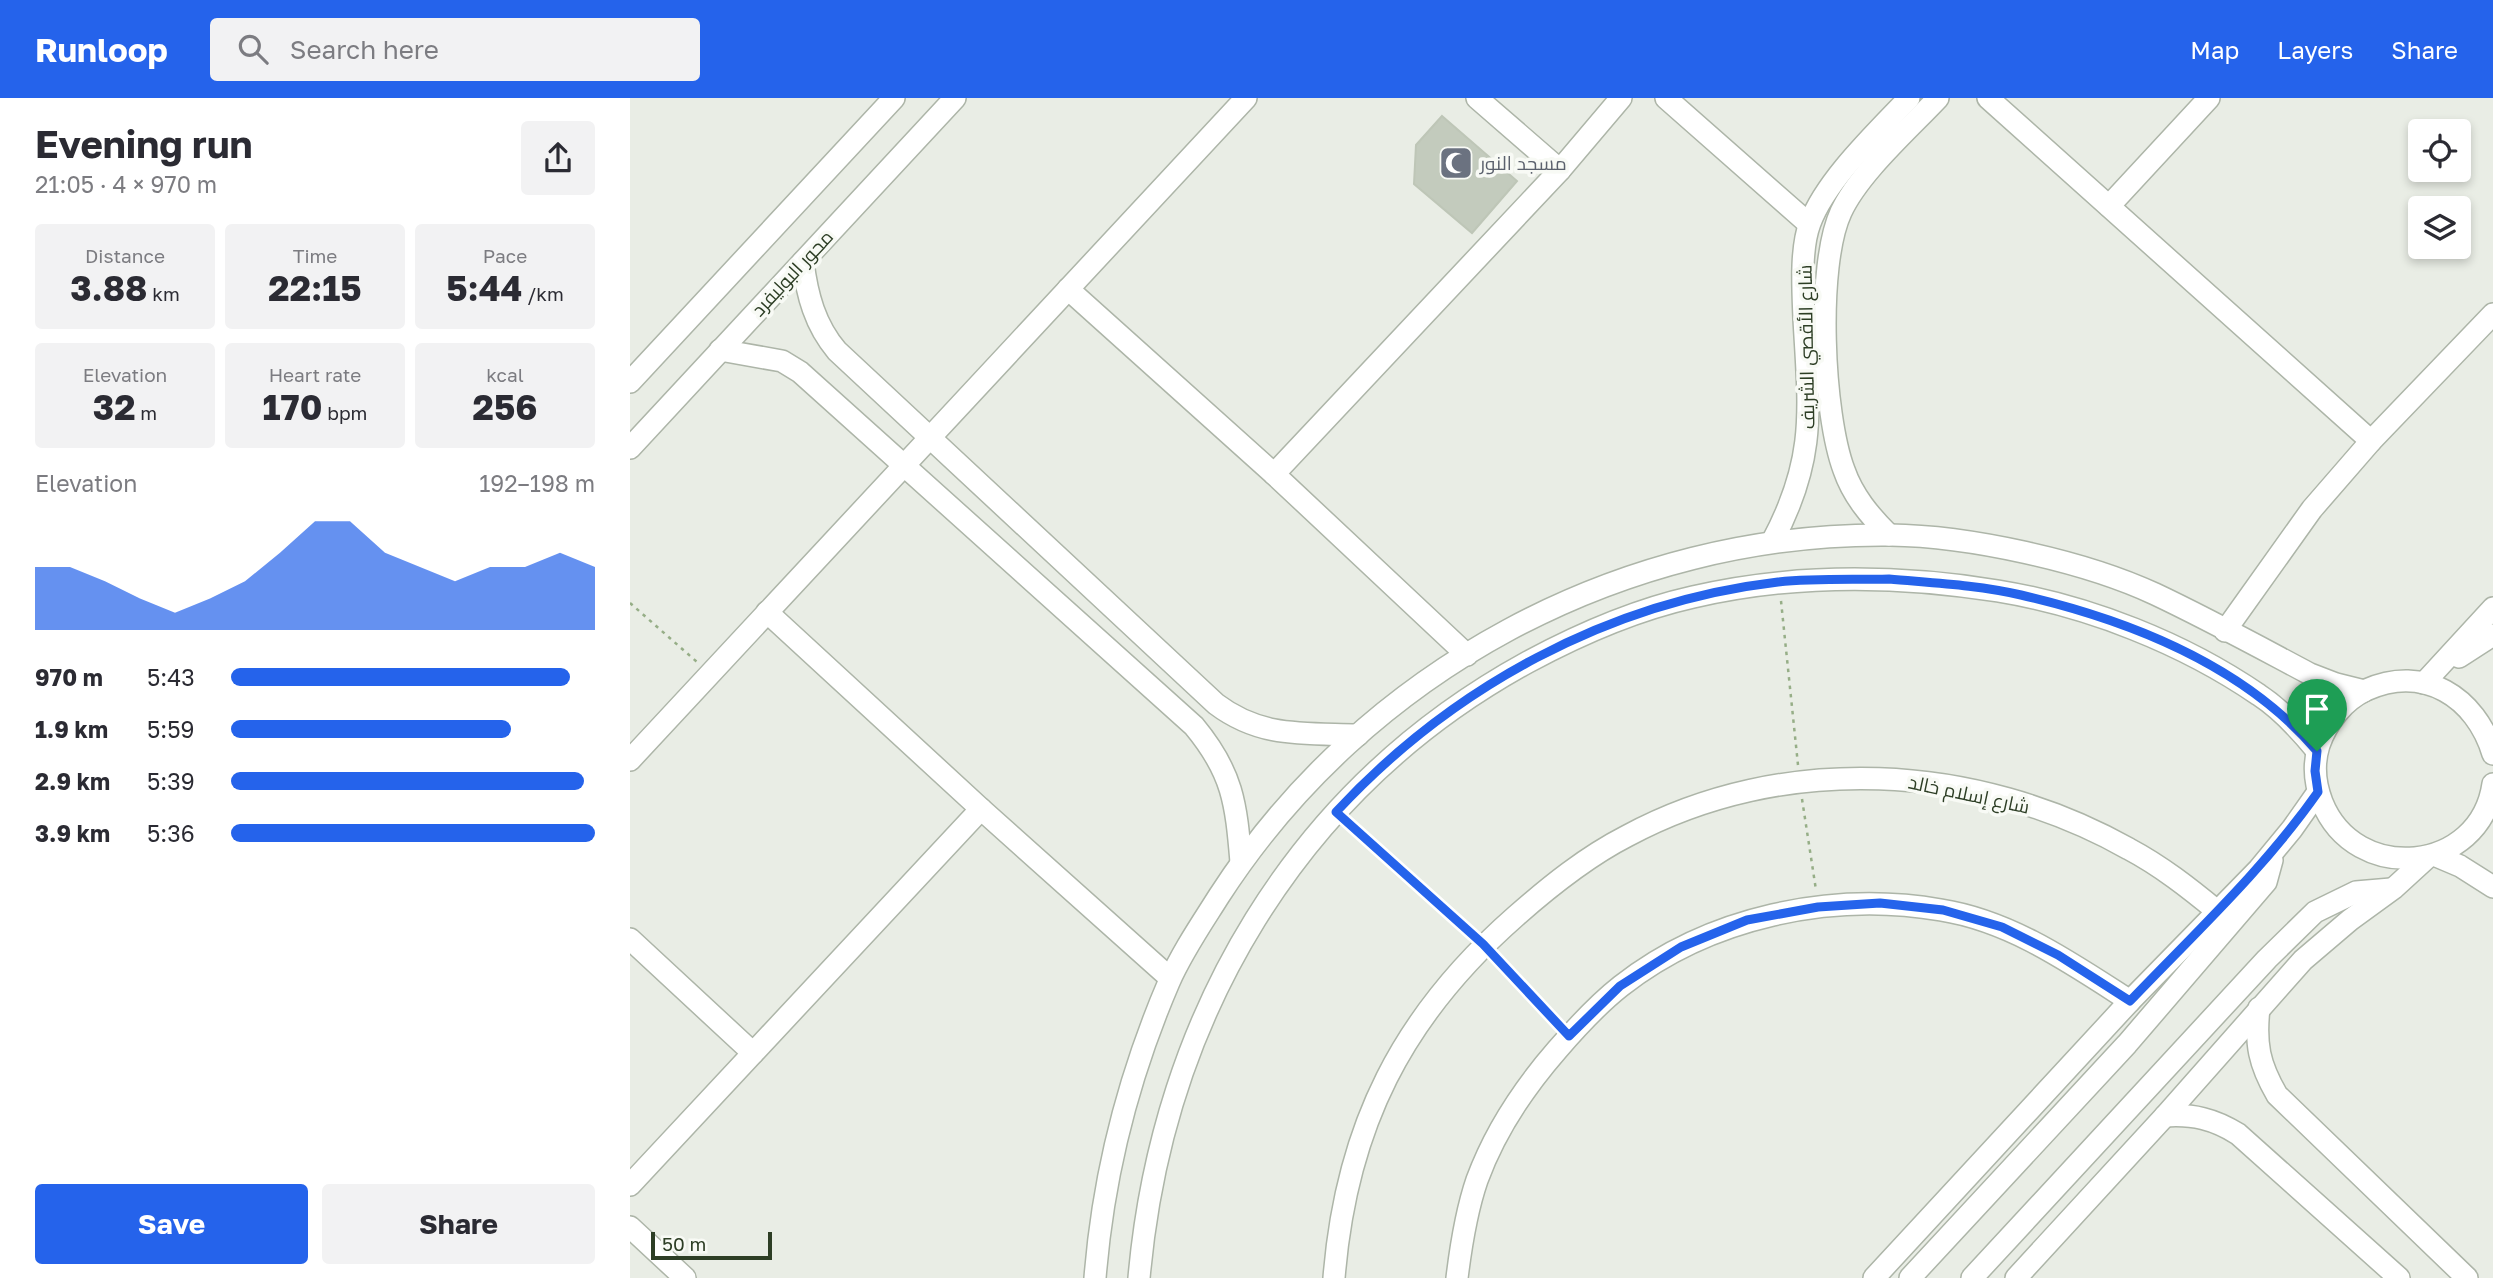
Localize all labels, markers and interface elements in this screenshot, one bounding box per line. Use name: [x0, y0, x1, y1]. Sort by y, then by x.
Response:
search box: [210, 18, 700, 81]
text: Runloop: [35, 30, 168, 69]
icon: search: [234, 30, 272, 68]
text: Search here: [290, 34, 439, 65]
text: Map: [2190, 35, 2239, 64]
text: Layers: [2277, 35, 2353, 64]
text: Share: [2391, 35, 2458, 64]
map controls: [2408, 119, 2471, 259]
button: locate: [2408, 119, 2471, 182]
text: Evening run: [35, 121, 253, 166]
button: share: [521, 121, 595, 195]
mosque icon: مسجد النور: [1437, 144, 1475, 182]
place label: مسجد النور: [1479, 151, 1567, 175]
text: 21:05 · 4 × 970 m: [35, 170, 217, 198]
button: layers: [2408, 196, 2471, 259]
street label: محور البوليفرد: [746, 225, 838, 321]
text: Distance: [85, 244, 165, 267]
text: Time: [293, 244, 337, 267]
text: Pace: [483, 244, 527, 267]
street label: شارع الأقصي الشريف: [1793, 264, 1822, 430]
text: 3.88: [70, 267, 148, 309]
text: 22:15: [268, 267, 362, 309]
text: 5:44: [446, 267, 522, 309]
text: km: [148, 282, 180, 305]
text: /km: [522, 282, 564, 305]
text: Elevation: [83, 363, 167, 386]
text: Heart rate: [269, 363, 361, 386]
text: kcal: [486, 363, 524, 386]
text: 32: [93, 386, 136, 428]
text: 170: [263, 386, 322, 428]
text: 256: [473, 386, 537, 428]
text: m: [136, 401, 157, 424]
text: bpm: [322, 401, 367, 424]
text: Elevation: [35, 469, 137, 497]
text: 192–198 m: [479, 469, 595, 497]
text: 970 m: [35, 663, 103, 691]
text: 5:43: [147, 663, 195, 691]
pin: [2287, 679, 2347, 751]
icon: arrive: [2298, 690, 2336, 728]
text: 1.9 km: [35, 715, 108, 743]
text: 5:59: [147, 715, 195, 743]
text: 2.9 km: [35, 767, 110, 795]
text: 5:39: [147, 767, 195, 795]
street label: شارع إسلام خالد: [1906, 769, 2032, 821]
text: 3.9 km: [35, 819, 110, 847]
text: 5:36: [147, 819, 195, 847]
button: Save: [35, 1184, 308, 1264]
button: Share: [322, 1184, 595, 1264]
scale bar: [651, 1229, 772, 1261]
text: 50 m: [662, 1232, 706, 1255]

